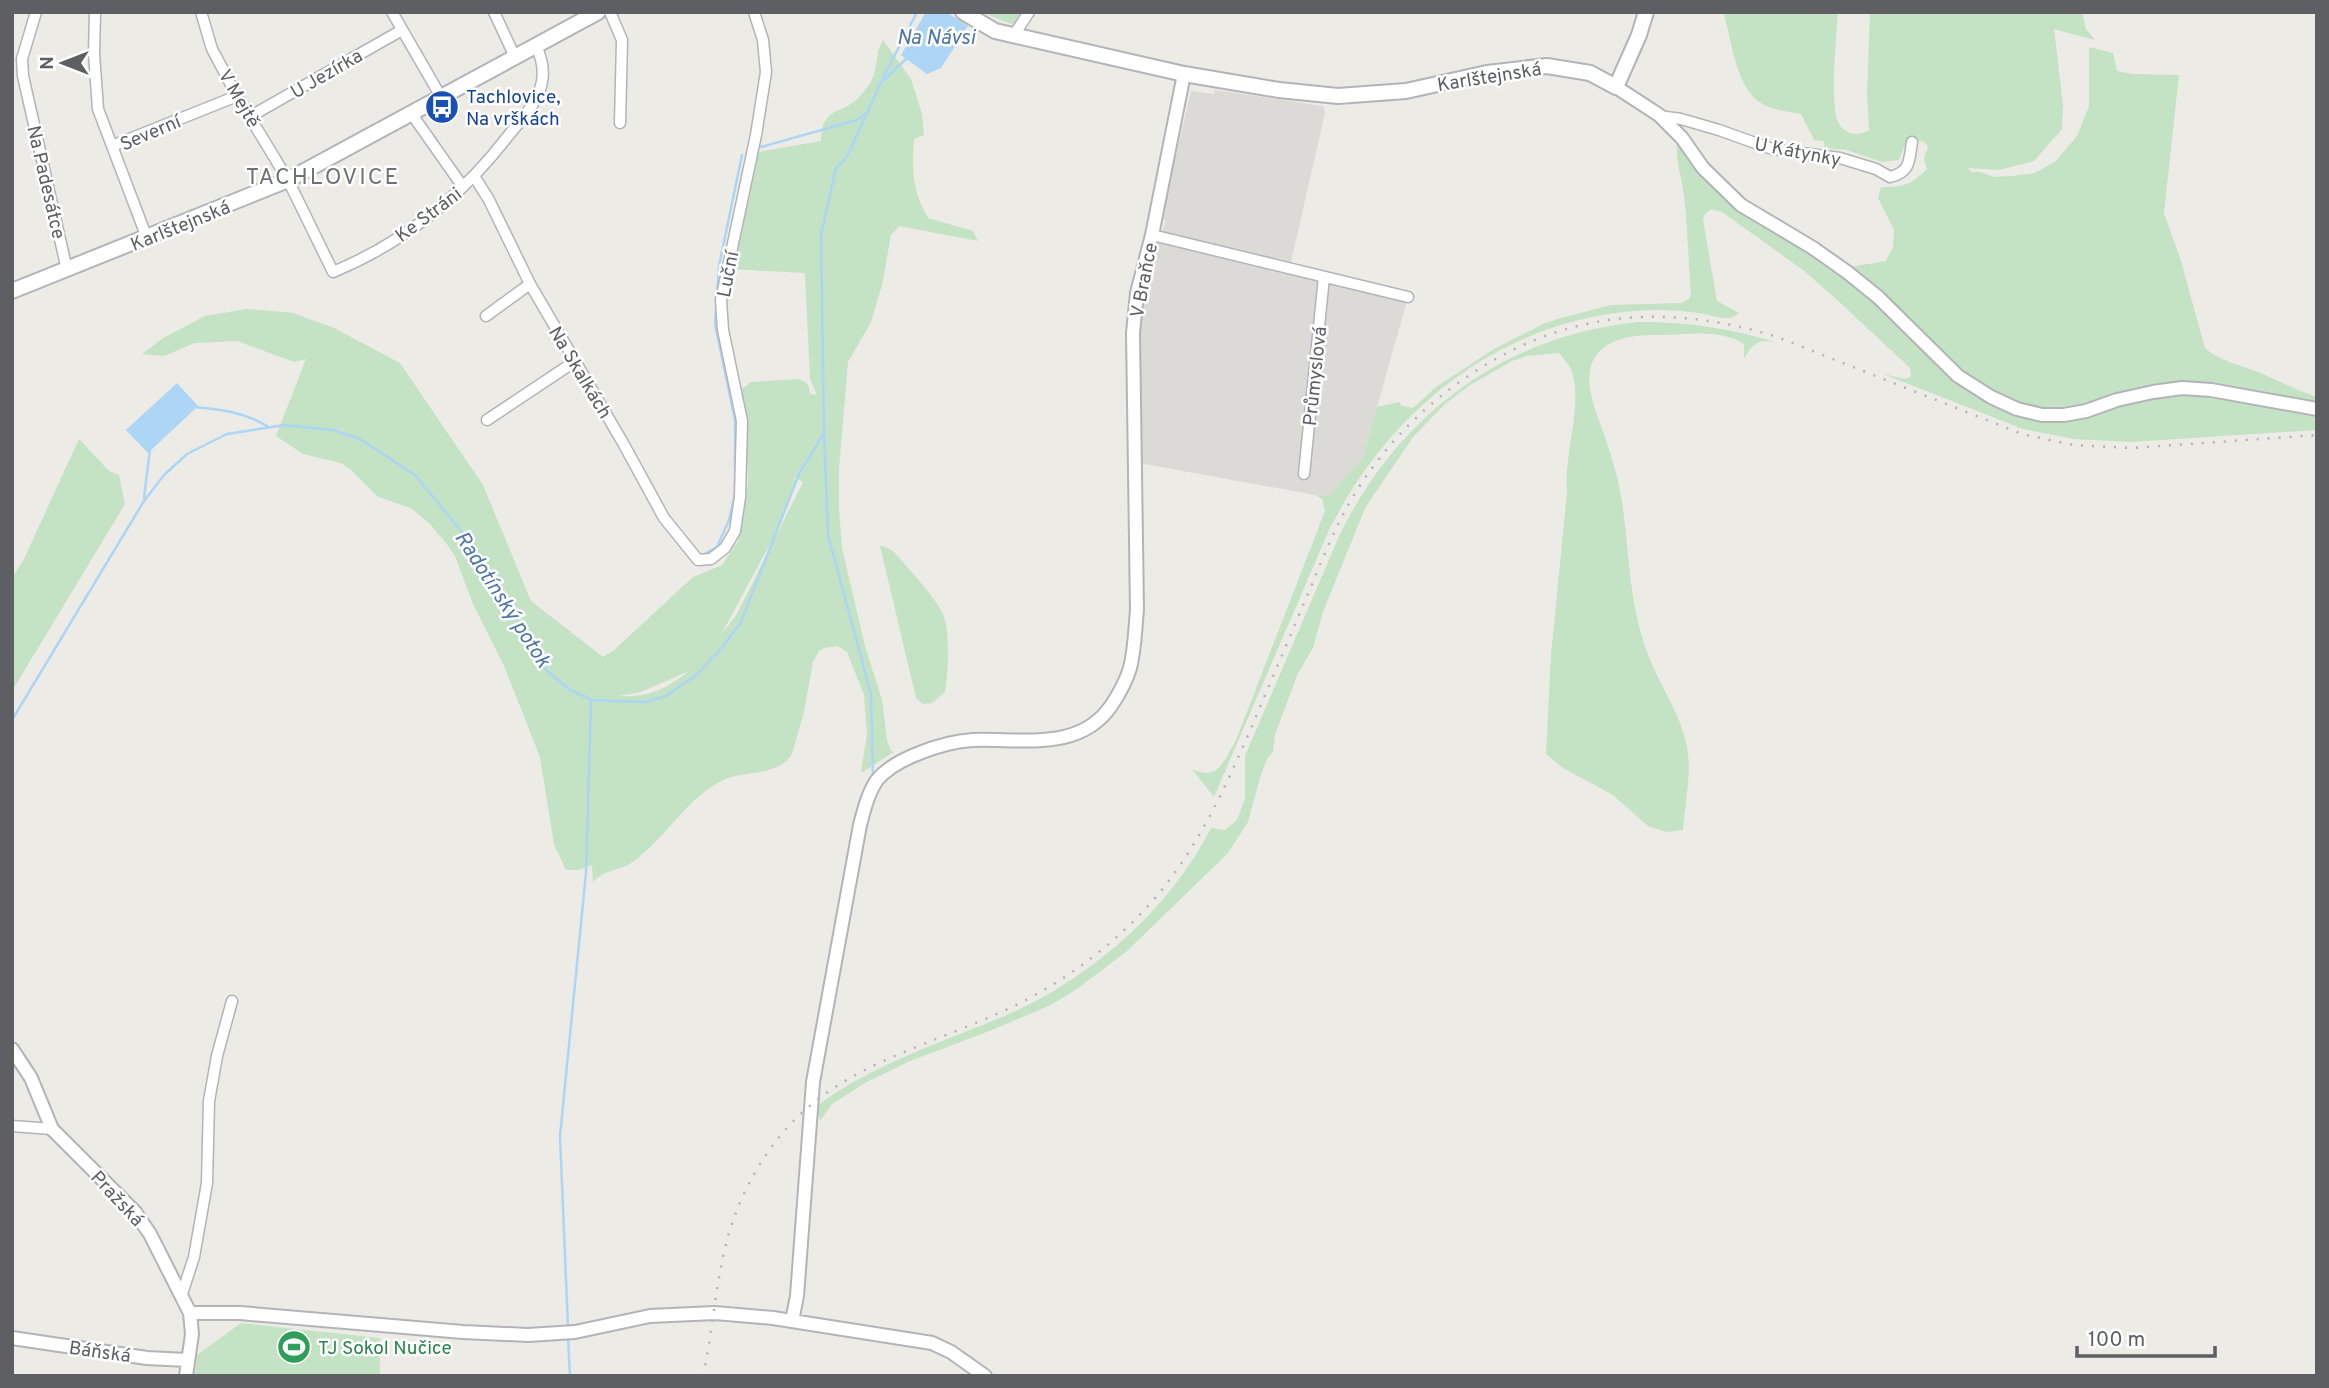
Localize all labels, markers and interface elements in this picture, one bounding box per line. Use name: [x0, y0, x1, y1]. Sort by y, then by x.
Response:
water label: Na Návsi: [897, 25, 977, 52]
north arrow: [28, 28, 98, 98]
street label: U Jezírka: [287, 45, 367, 105]
text: N: [36, 56, 60, 70]
street label: Karlštejnská: [1435, 58, 1543, 98]
street label: V Mejtě: [212, 65, 265, 133]
place label: Tachlovice, Na vrškách: [466, 86, 560, 132]
bus stop icon: Tachlovice, Na vrškách: [423, 88, 461, 126]
street label: Severní: [117, 109, 187, 157]
street label: Na Padesátce: [20, 123, 70, 242]
street label: U Kátynky: [1752, 133, 1843, 173]
district label: TACHLOVICE: [246, 164, 400, 193]
street label: Ke Stráni: [391, 183, 467, 248]
street label: Karlštejnská: [127, 196, 234, 258]
street label: V Braňce: [1126, 241, 1164, 320]
street label: Luční: [713, 247, 746, 300]
street label: Na Skalkách: [542, 322, 616, 424]
street label: Průmyslová: [1299, 325, 1333, 427]
water label: Radotínský potok: [448, 527, 556, 673]
street label: Pražská: [85, 1166, 148, 1232]
scale bar: [2077, 1314, 2215, 1358]
text: 100 m: [2088, 1327, 2145, 1354]
sports icon: TJ Sokol Nučice: [275, 1328, 313, 1366]
street label: Báňská: [67, 1337, 132, 1369]
place label: TJ Sokol Nučice: [318, 1337, 452, 1361]

